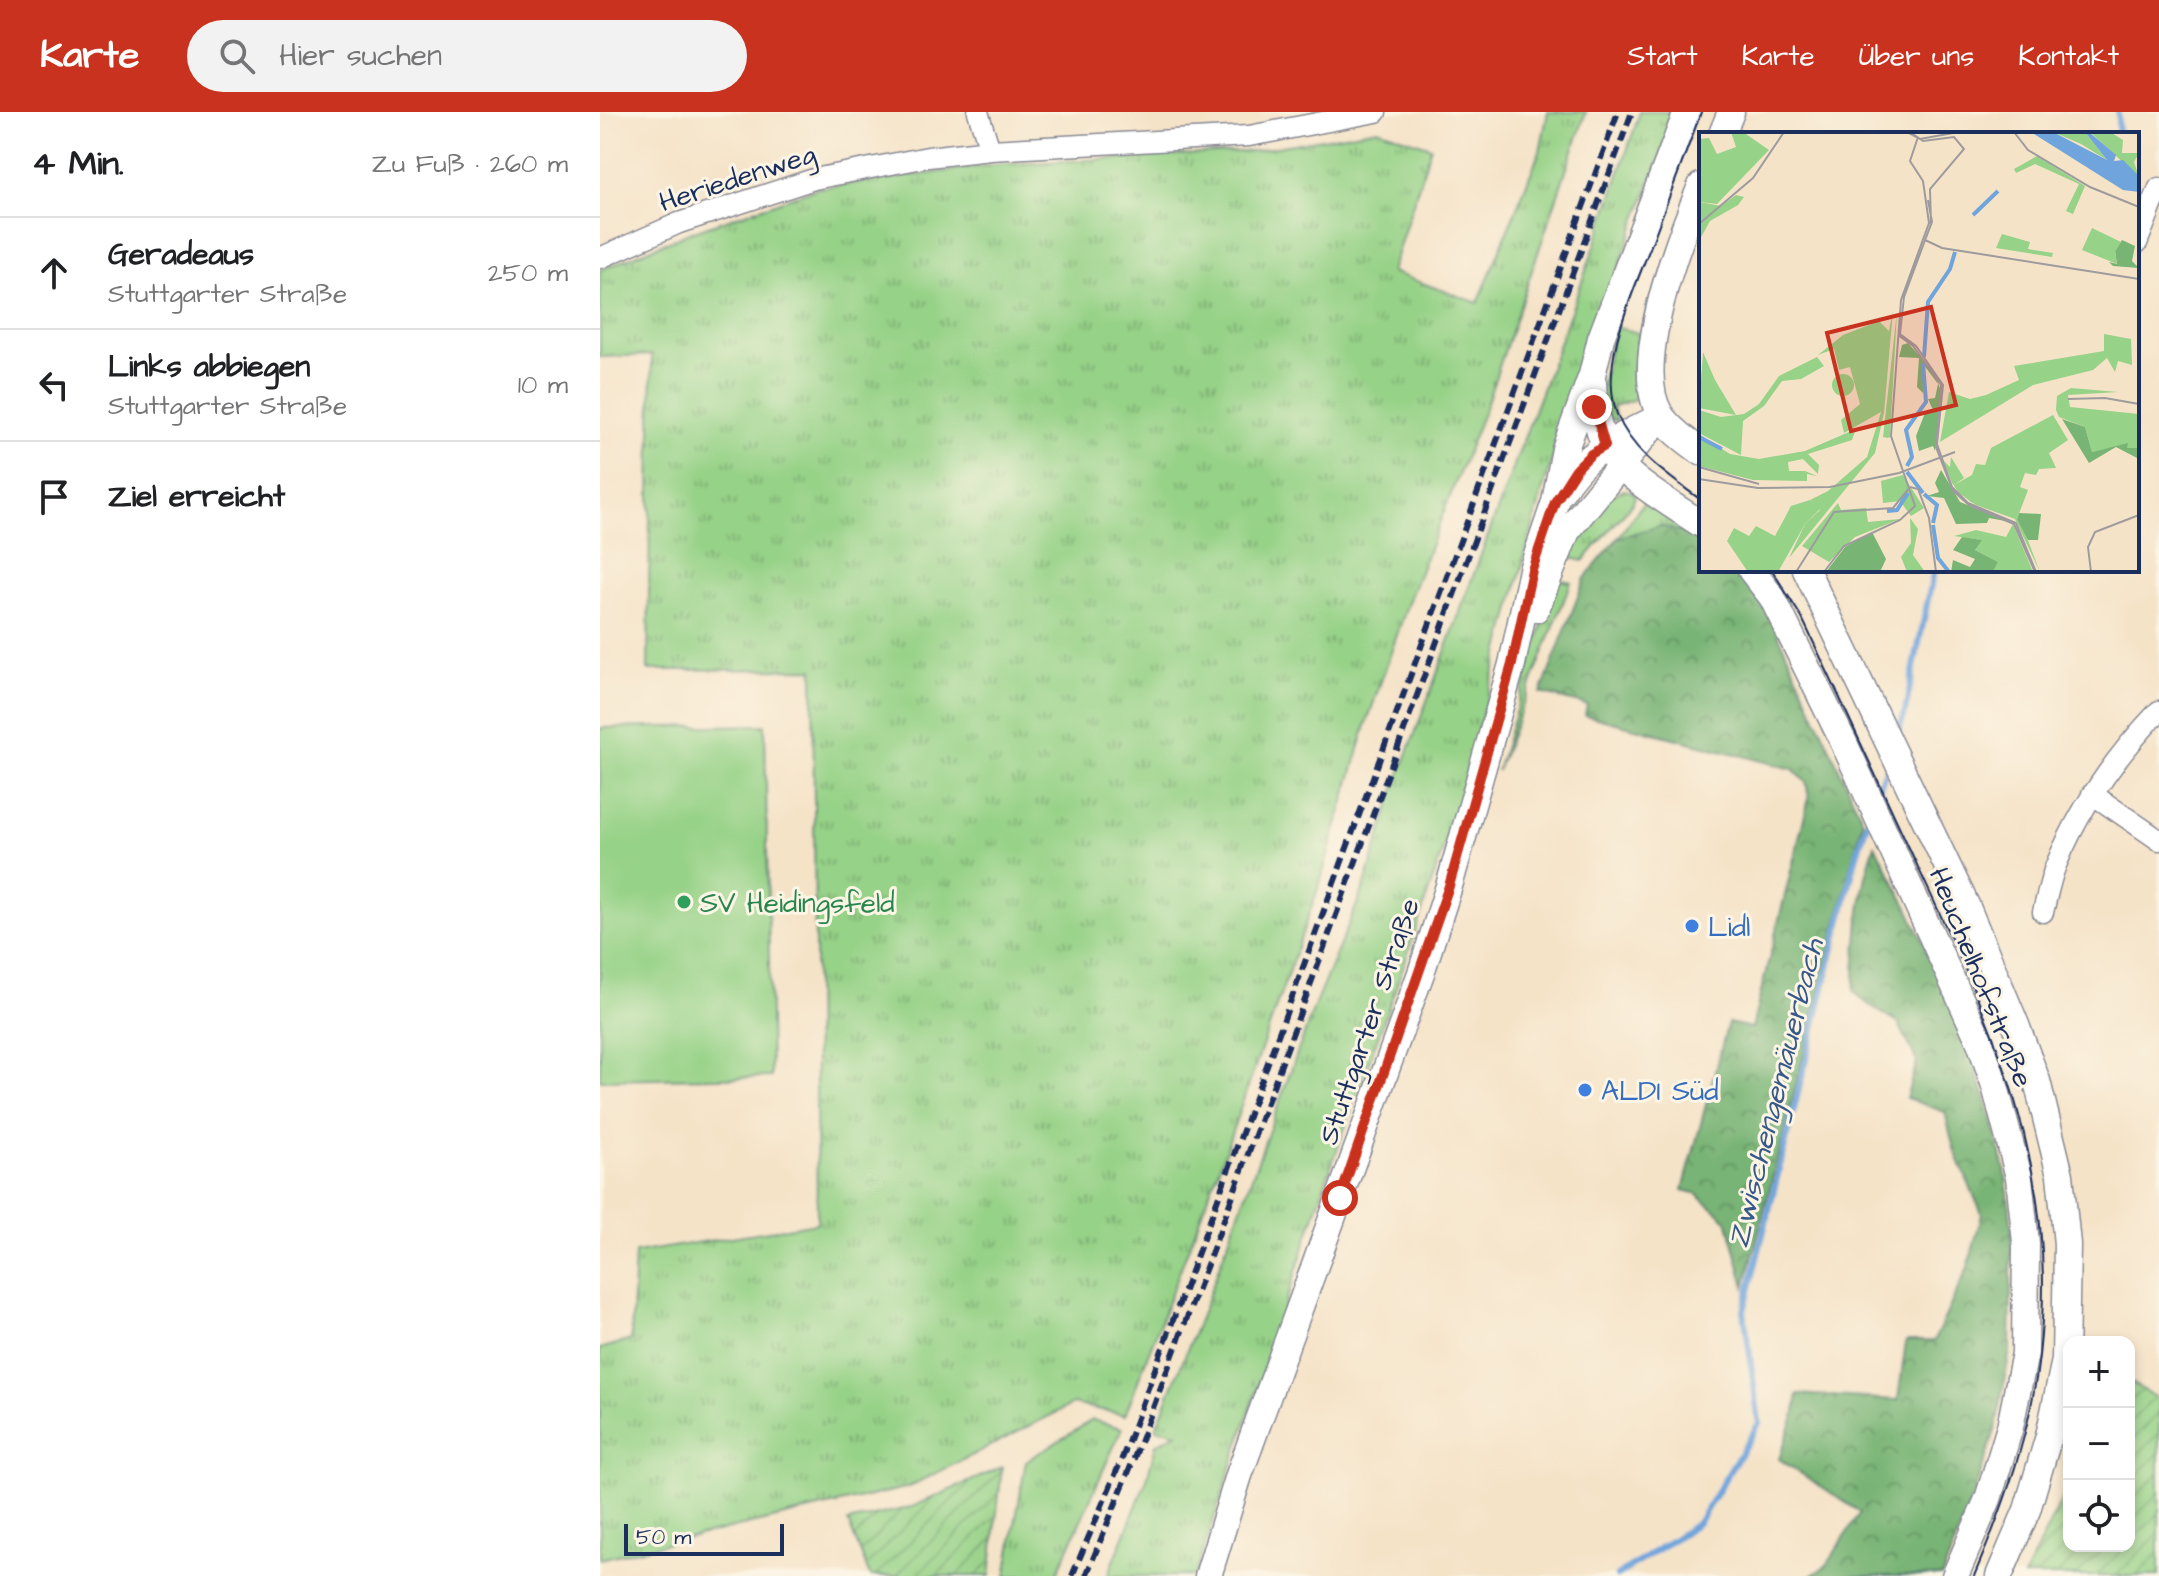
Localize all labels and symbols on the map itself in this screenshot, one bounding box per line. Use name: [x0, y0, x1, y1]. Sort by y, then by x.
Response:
inset map: [1699, 132, 2139, 572]
street label: Heriedenweg: [654, 135, 821, 223]
route end: [1576, 389, 1612, 425]
street label: Heuchelhofstraße: [1919, 862, 2042, 1093]
place label: SV Heidingsfeld: [700, 884, 895, 924]
marker: SV Heidingsfeld: [675, 893, 693, 911]
street label: Stuttgarter Straße: [1309, 893, 1431, 1150]
place label: Lidl: [1708, 908, 1750, 947]
marker: Lidl: [1683, 917, 1701, 935]
water label: Zwischengemäuerbach: [1717, 933, 1836, 1252]
place label: ALDI Süd: [1601, 1072, 1719, 1111]
marker: ALDI Süd: [1576, 1081, 1594, 1099]
route start: [1322, 1180, 1358, 1216]
scale bar: [624, 1520, 784, 1556]

